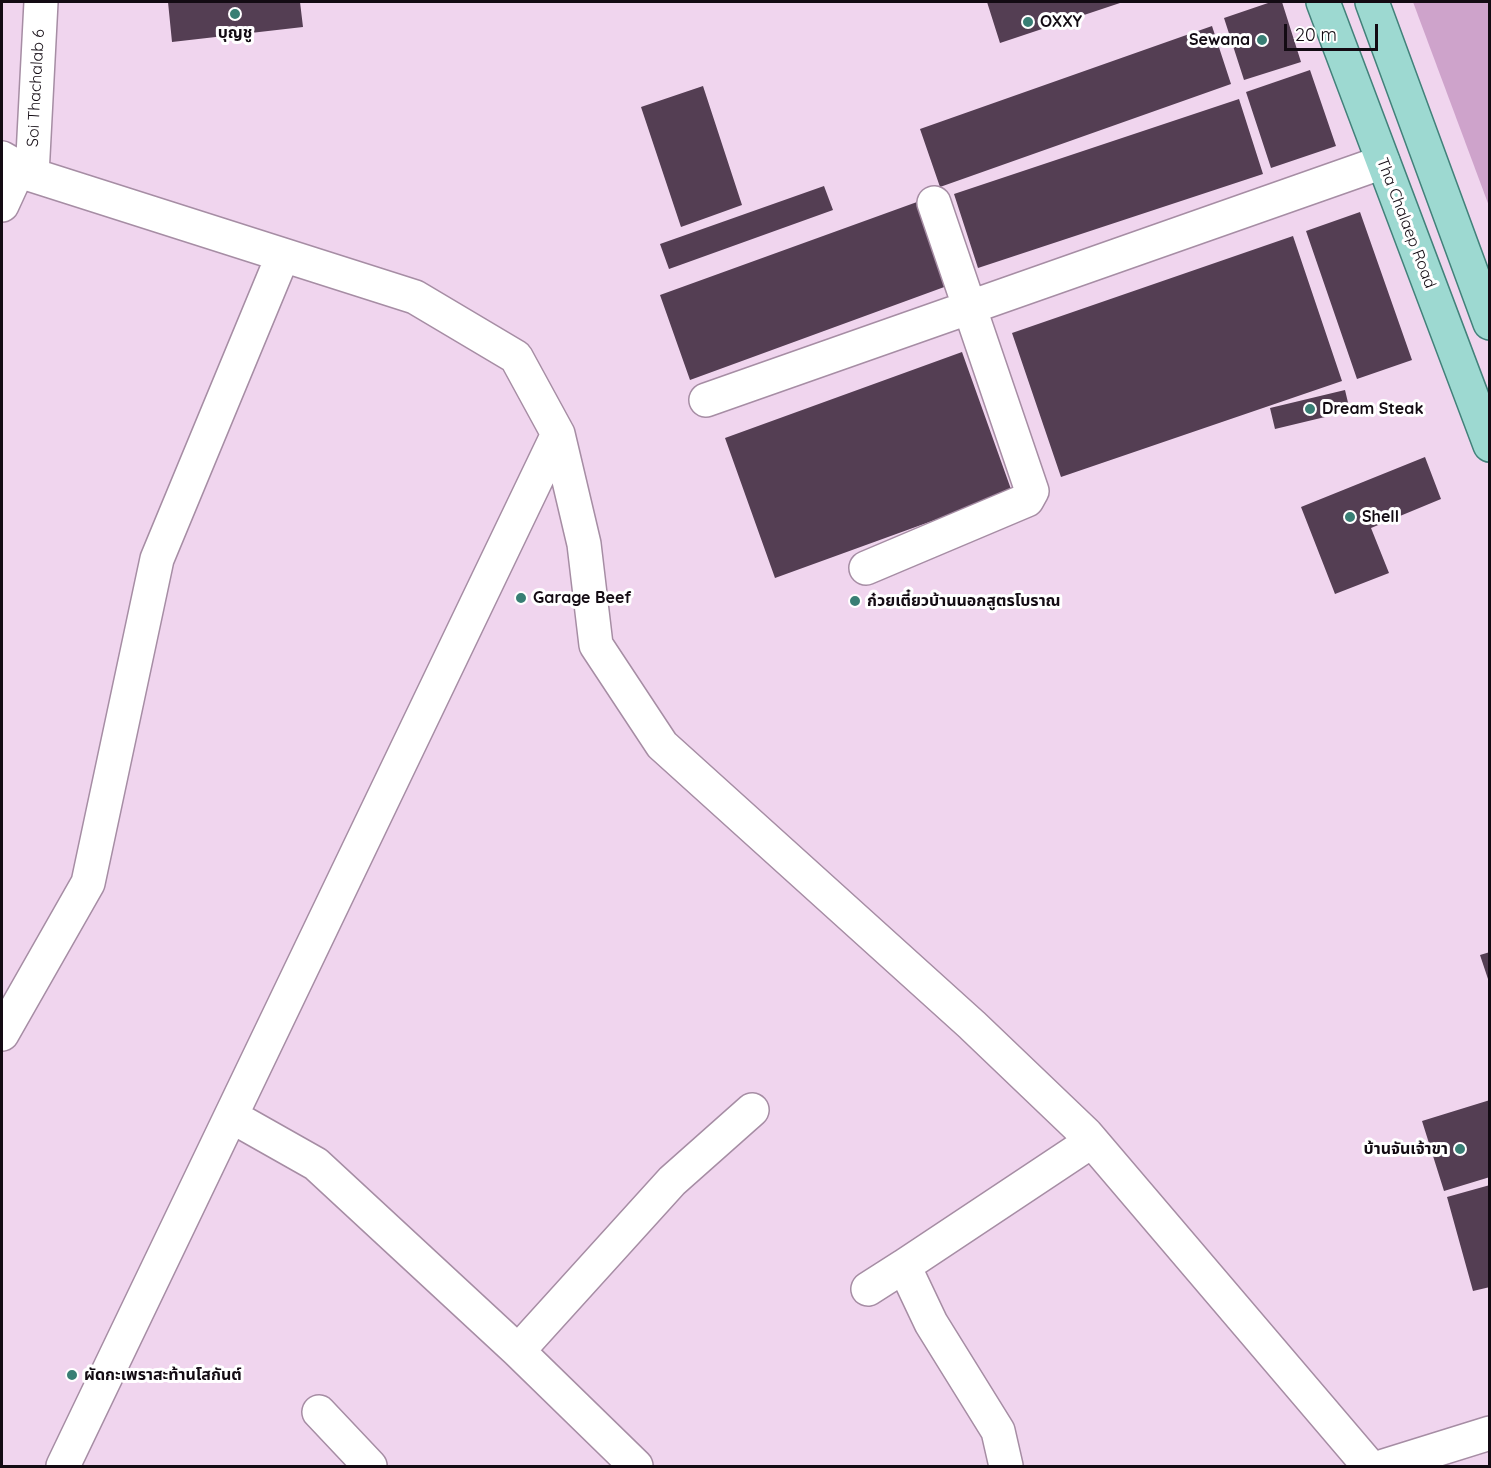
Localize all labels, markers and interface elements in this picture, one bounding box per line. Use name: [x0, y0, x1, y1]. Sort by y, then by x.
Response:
marker: บุญชู: [228, 7, 242, 21]
place label: OXXY: [1040, 12, 1082, 32]
scale bar: [1287, 12, 1382, 50]
marker: OXXY: [1021, 15, 1035, 29]
place label: บุญชู: [218, 23, 252, 43]
text: 20 m: [1295, 23, 1337, 46]
street label: Soi Thachalab 6: [23, 29, 49, 147]
place label: Sewana: [1189, 30, 1250, 50]
marker: Sewana: [1255, 33, 1269, 47]
street label: Tha Chalaep Road: [1372, 155, 1440, 291]
place label: Dream Steak: [1322, 399, 1423, 419]
marker: Dream Steak: [1303, 402, 1317, 416]
place label: Shell: [1362, 507, 1399, 527]
marker: Shell: [1343, 510, 1357, 524]
place label: Garage Beef: [533, 588, 631, 608]
marker: Garage Beef: [514, 591, 528, 605]
place label: ก๋วยเตี๋ยวบ้านนอกสูตรโบราณ: [867, 591, 1061, 611]
marker: ก๋วยเตี๋ยวบ้านนอกสูตรโบราณ: [848, 594, 862, 608]
place label: บ้านจันเจ้าขา: [1364, 1139, 1448, 1159]
marker: บ้านจันเจ้าขา: [1453, 1142, 1467, 1156]
place label: ผัดกะเพราสะท้านโสกันต์: [84, 1365, 242, 1385]
marker: ผัดกะเพราสะท้านโสกันต์: [65, 1368, 79, 1382]

